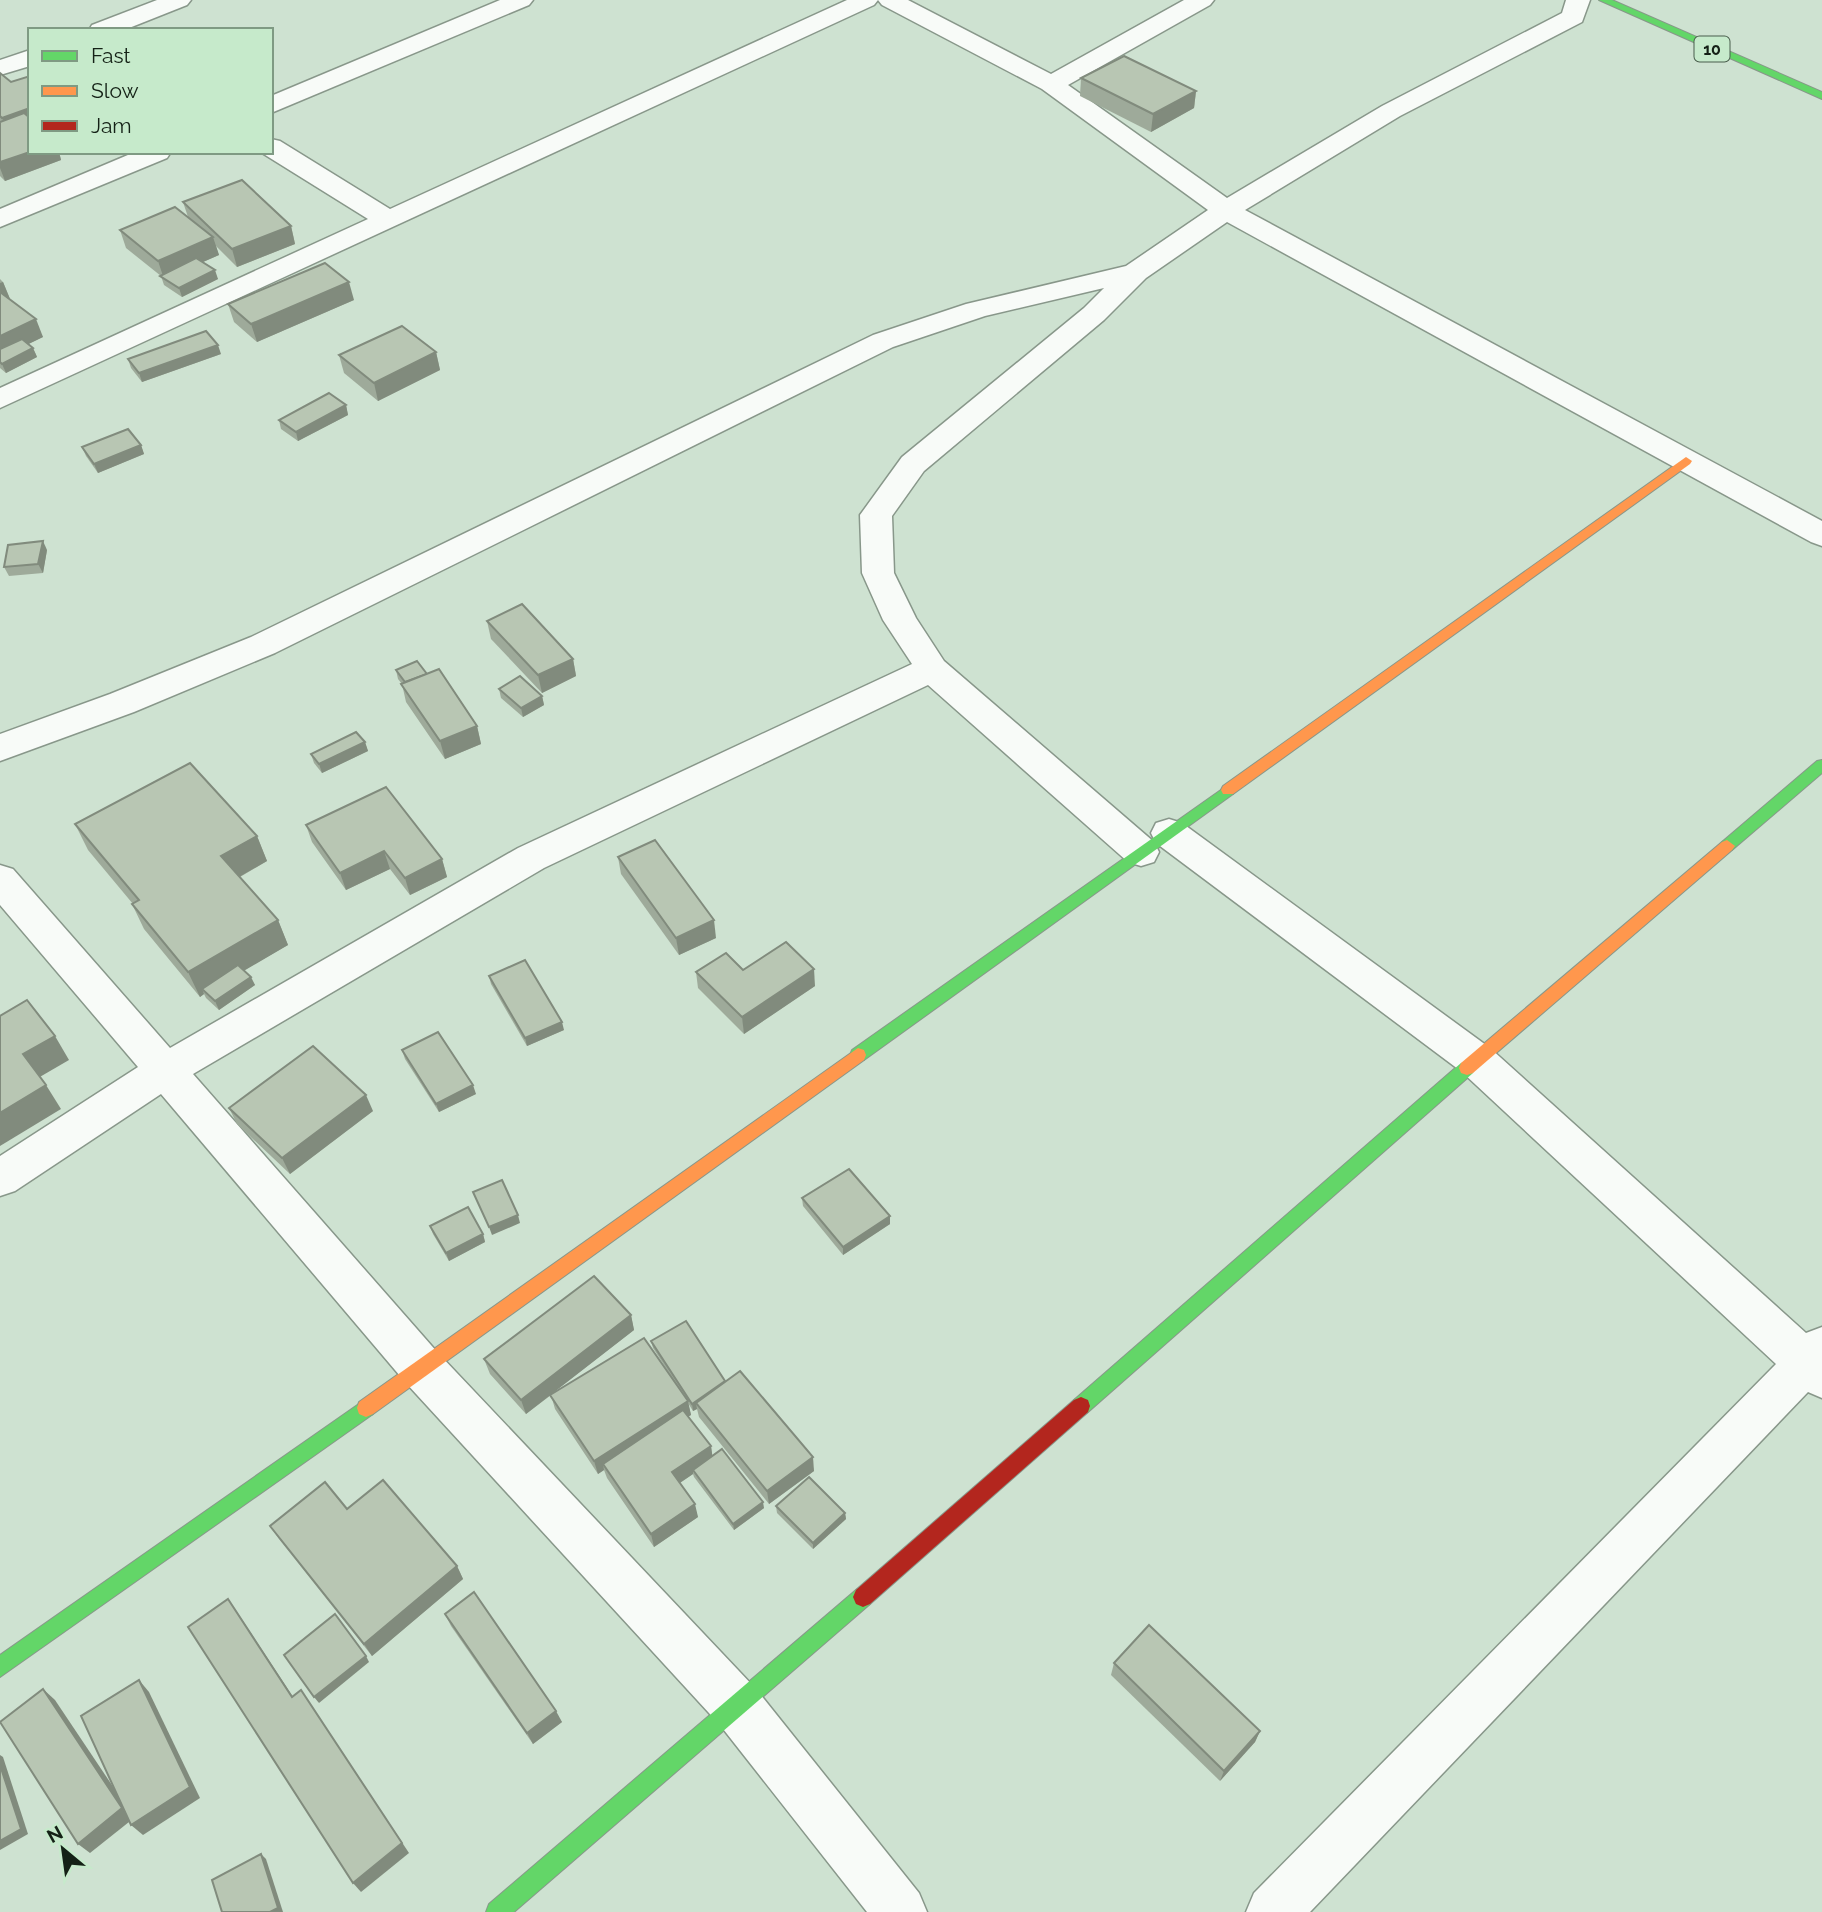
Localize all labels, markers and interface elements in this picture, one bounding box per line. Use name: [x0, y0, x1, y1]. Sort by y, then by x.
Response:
legend: [28, 28, 273, 154]
road number: 10: [1694, 36, 1730, 61]
text: Fast: [91, 43, 131, 68]
text: Slow: [91, 78, 139, 103]
text: Jam: [91, 113, 132, 138]
north arrow: [28, 1814, 98, 1884]
text: N: [43, 1821, 66, 1847]

